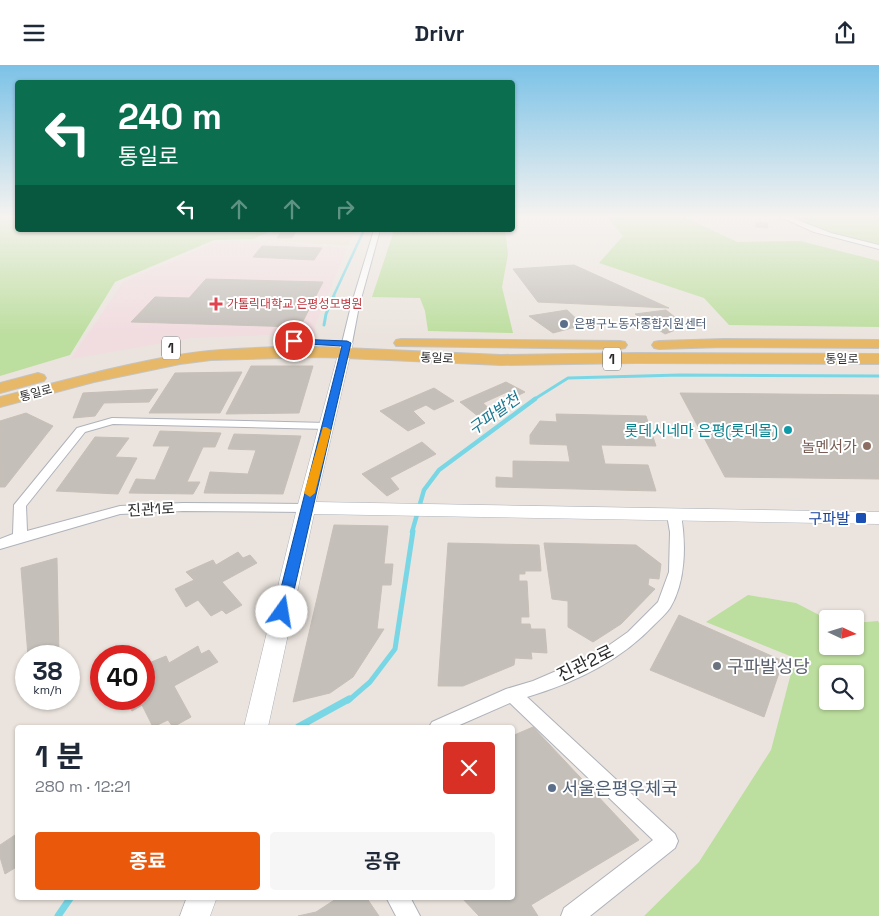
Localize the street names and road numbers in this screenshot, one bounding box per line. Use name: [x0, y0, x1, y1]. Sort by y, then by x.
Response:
road number: 1: [162, 337, 180, 359]
road number: 1: [603, 347, 621, 371]
street label: 통일로: [420, 349, 454, 367]
street label: 통일로: [825, 351, 859, 367]
street label: 통일로: [18, 381, 54, 405]
street label: 진관1로: [127, 498, 175, 520]
street label: 진관2로: [553, 639, 617, 687]

